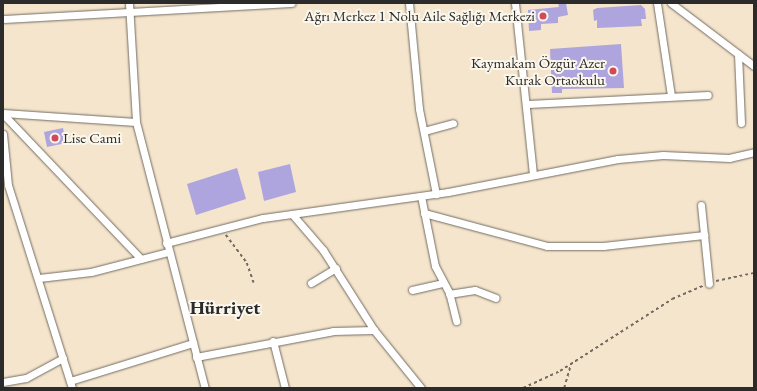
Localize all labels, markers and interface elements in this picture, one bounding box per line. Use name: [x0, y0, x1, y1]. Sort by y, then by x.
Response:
place label: Ağrı Merkez 1 Nolu Aile Sağlığı Merkezi: [304, 7, 535, 25]
marker: Ağrı Merkez 1 Nolu Aile Sağlığı Merkezi: [538, 11, 548, 21]
place label: Kaymakam Özgür Azer Kurak Ortaokulu: [471, 53, 605, 88]
marker: Kaymakam Özgür Azer Kurak Ortaokulu: [608, 66, 618, 76]
place label: Lise Cami: [63, 129, 121, 147]
marker: Lise Cami: [50, 133, 60, 143]
district label: Hürriyet: [190, 297, 260, 319]

